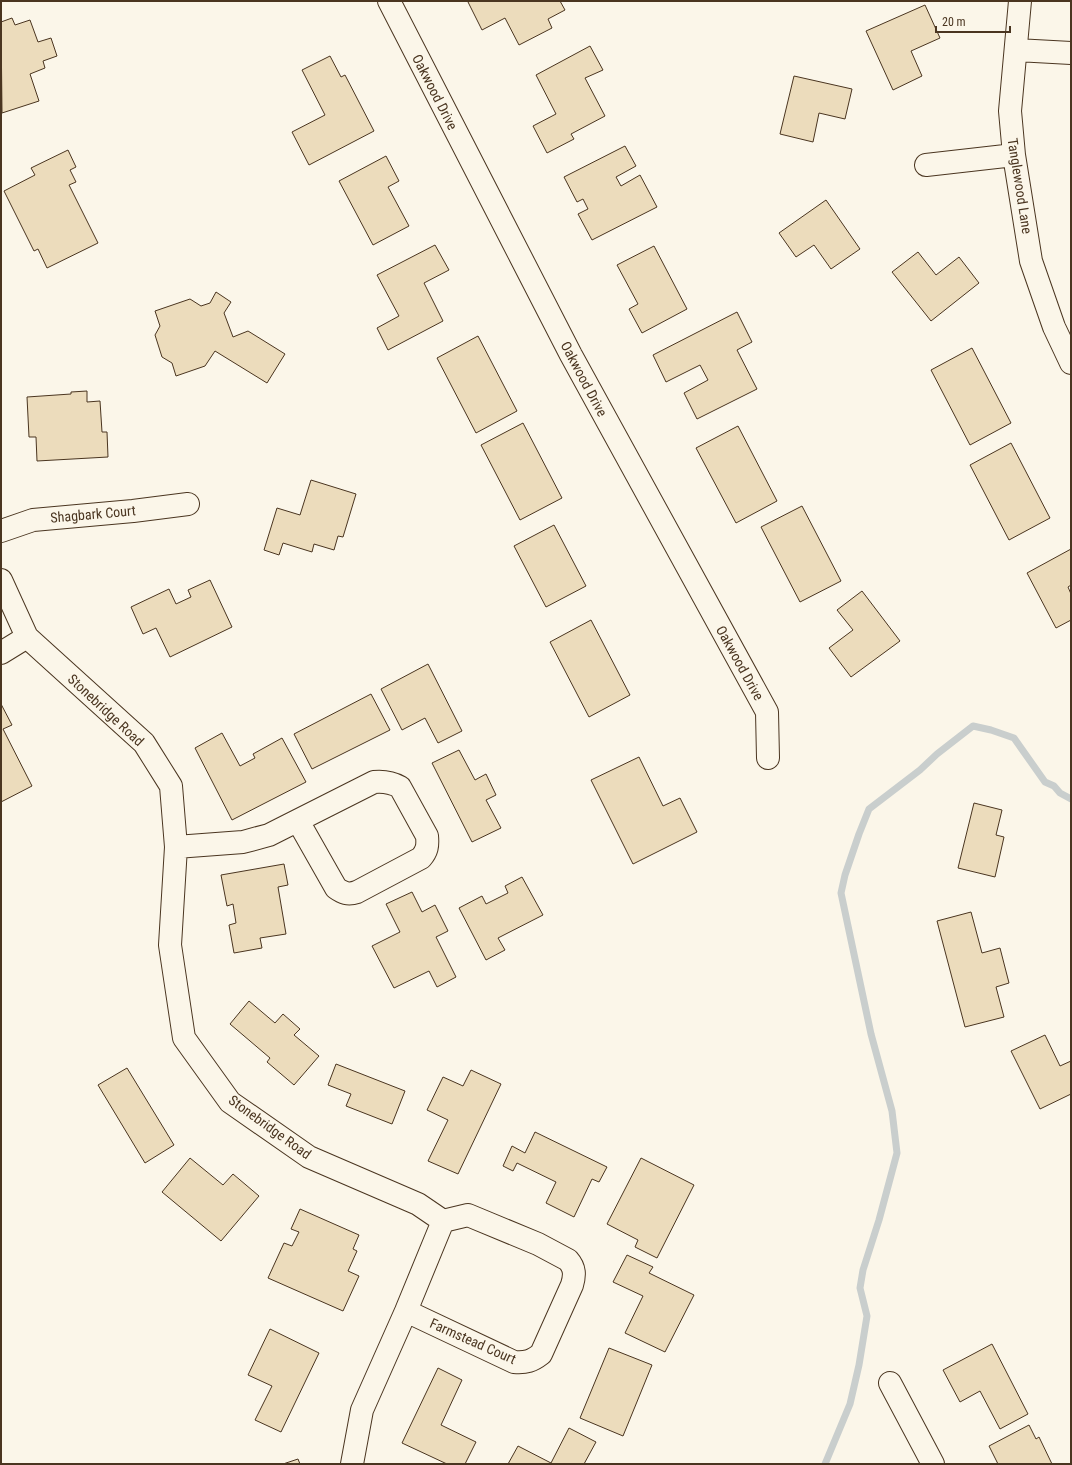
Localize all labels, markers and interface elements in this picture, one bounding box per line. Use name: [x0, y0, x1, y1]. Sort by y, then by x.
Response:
scale bar: [936, 8, 1010, 34]
text: 20 m: [942, 15, 966, 29]
street label: Oakwood Drive: [409, 52, 461, 133]
street label: Tanglewood Lane: [1005, 137, 1036, 235]
street label: Oakwood Drive: [558, 339, 611, 420]
street label: Shagbark Court: [50, 502, 136, 526]
street label: Oakwood Drive: [713, 623, 767, 703]
street label: Stonebridge Road: [65, 671, 147, 749]
street label: Stonebridge Road: [226, 1092, 314, 1162]
street label: Farmstead Court: [428, 1315, 518, 1367]

